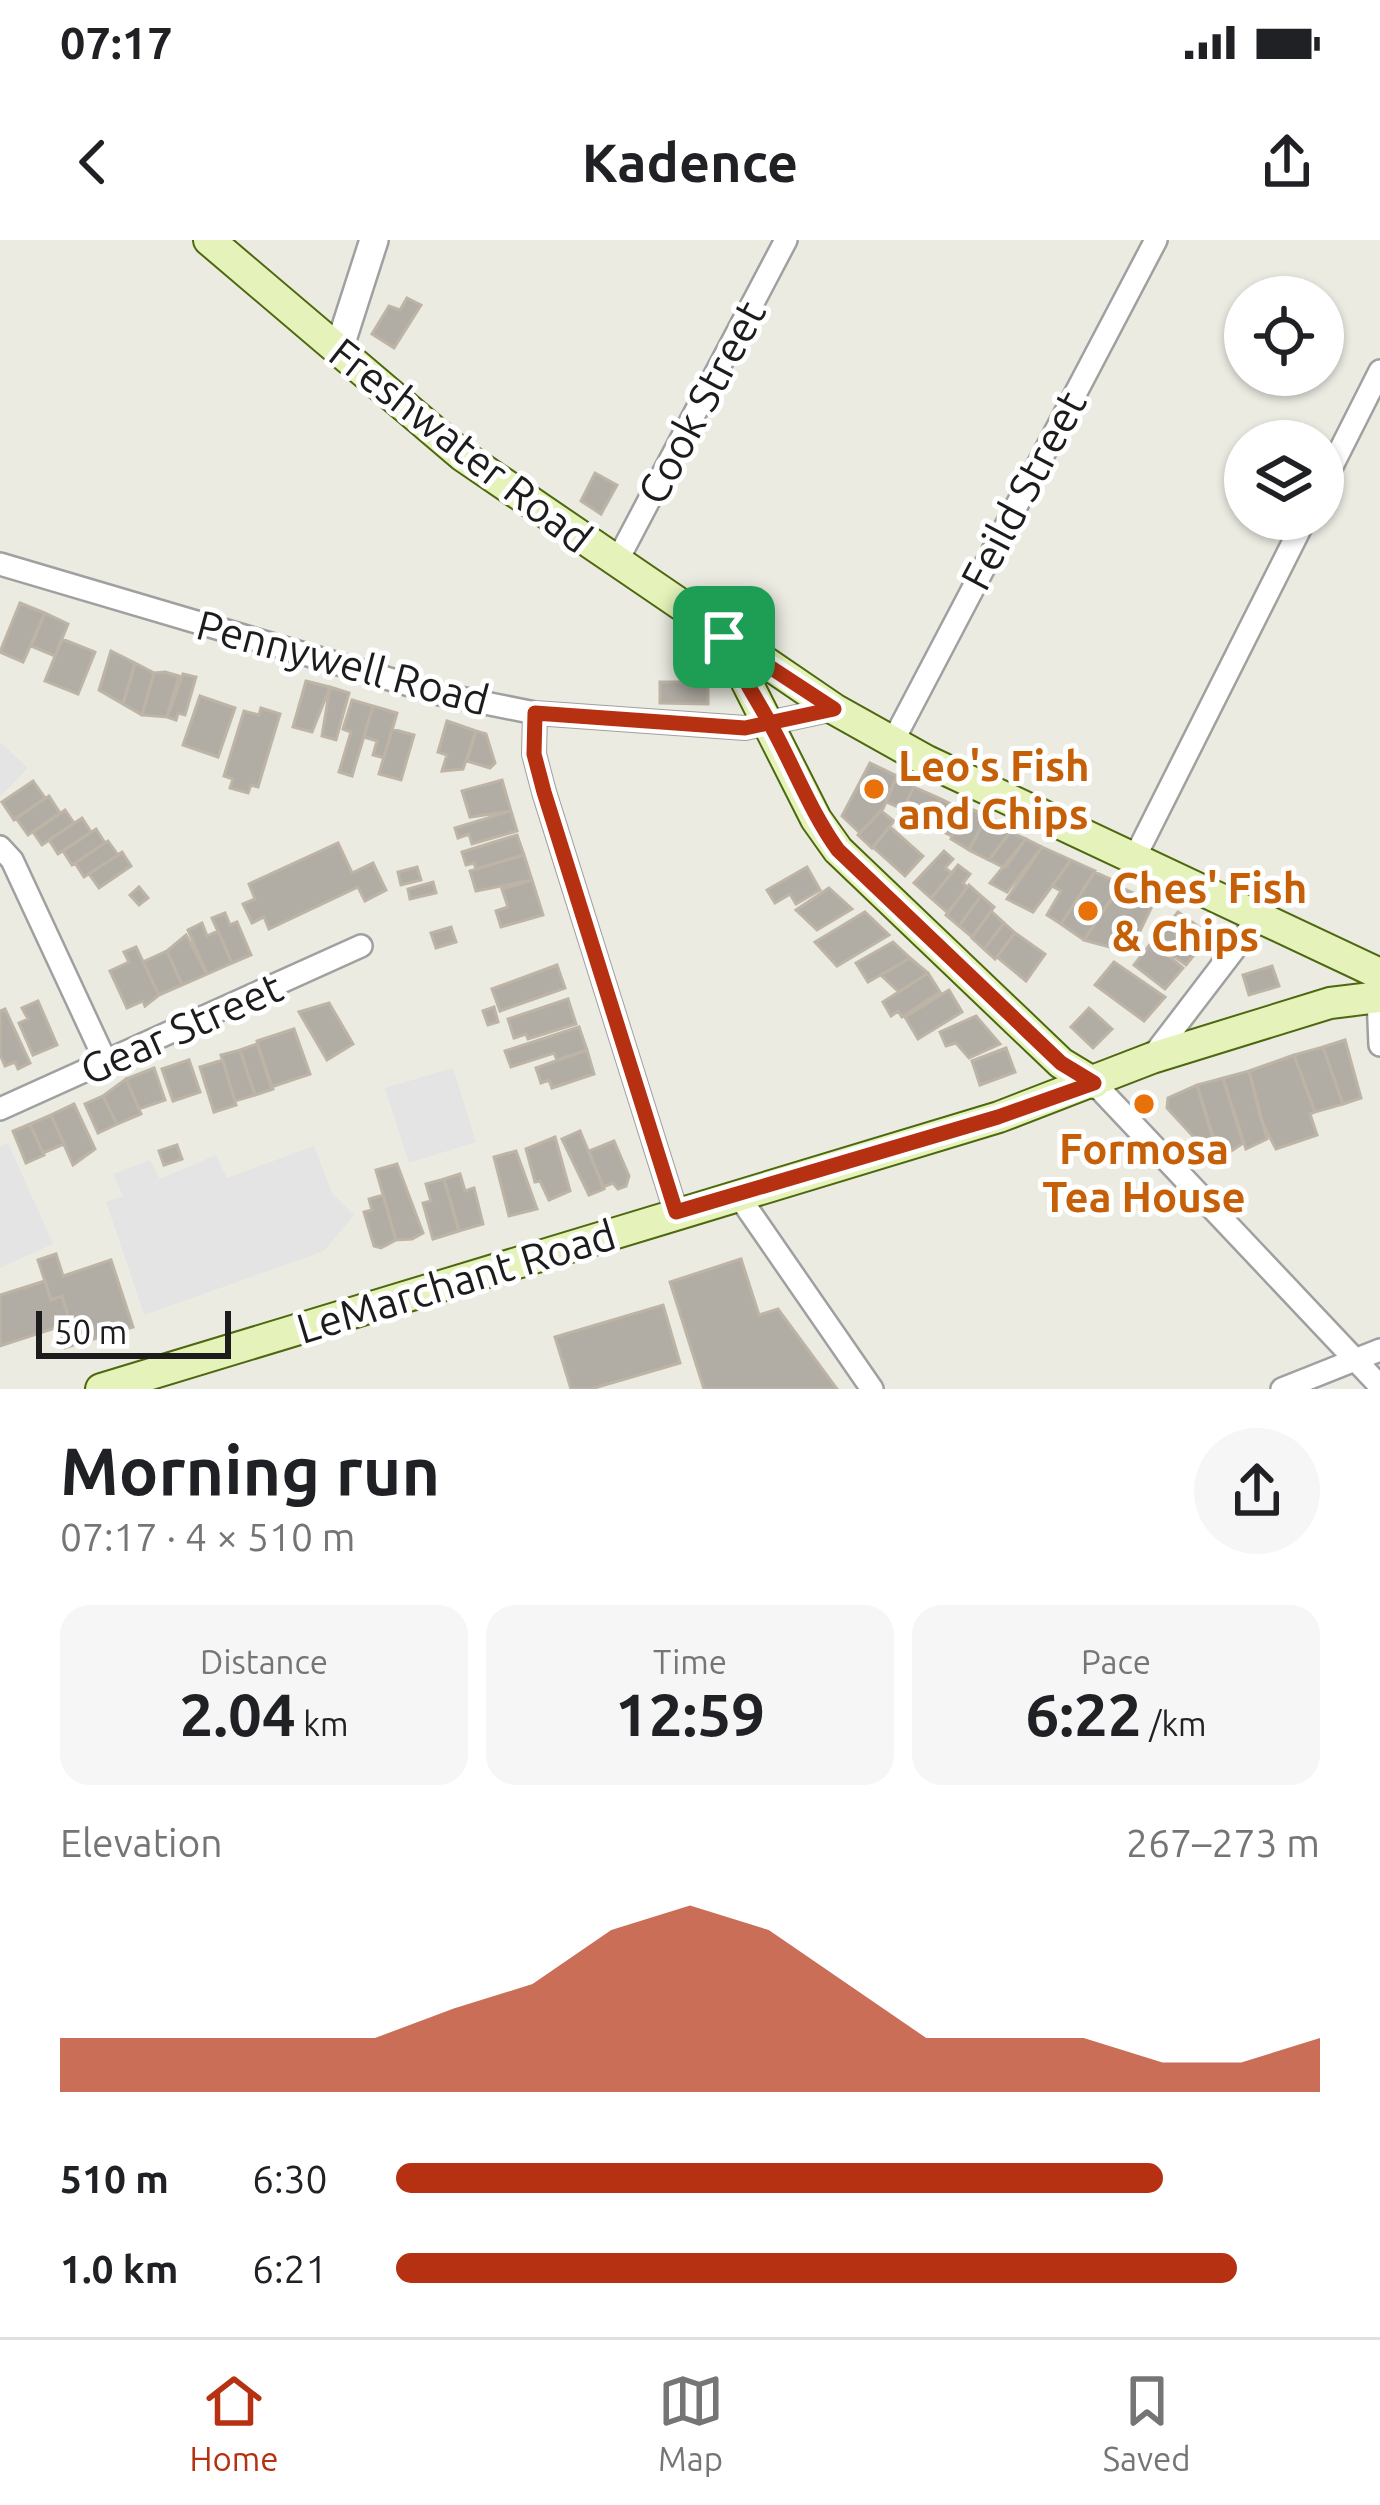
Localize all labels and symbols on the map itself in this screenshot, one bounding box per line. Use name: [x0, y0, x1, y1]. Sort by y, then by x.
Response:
street label: Cook Street: [628, 293, 774, 511]
street label: Freshwater Road: [321, 328, 601, 562]
street label: Feild Street: [951, 383, 1095, 597]
pin: [673, 586, 775, 688]
street label: Pennywell Road: [192, 600, 494, 724]
place label: Leo's Fish and Chips: [898, 742, 1090, 837]
marker: Leo's Fish and Chips: [861, 776, 887, 802]
place label: Ches' Fish & Chips: [1112, 864, 1307, 959]
marker: Ches' Fish & Chips: [1075, 898, 1101, 924]
street label: Gear Street: [73, 963, 289, 1093]
marker: Formosa Tea House: [1131, 1091, 1157, 1117]
place label: Formosa Tea House: [1042, 1125, 1246, 1220]
street label: LeMarchant Road: [291, 1210, 621, 1352]
scale bar: [36, 1305, 231, 1358]

